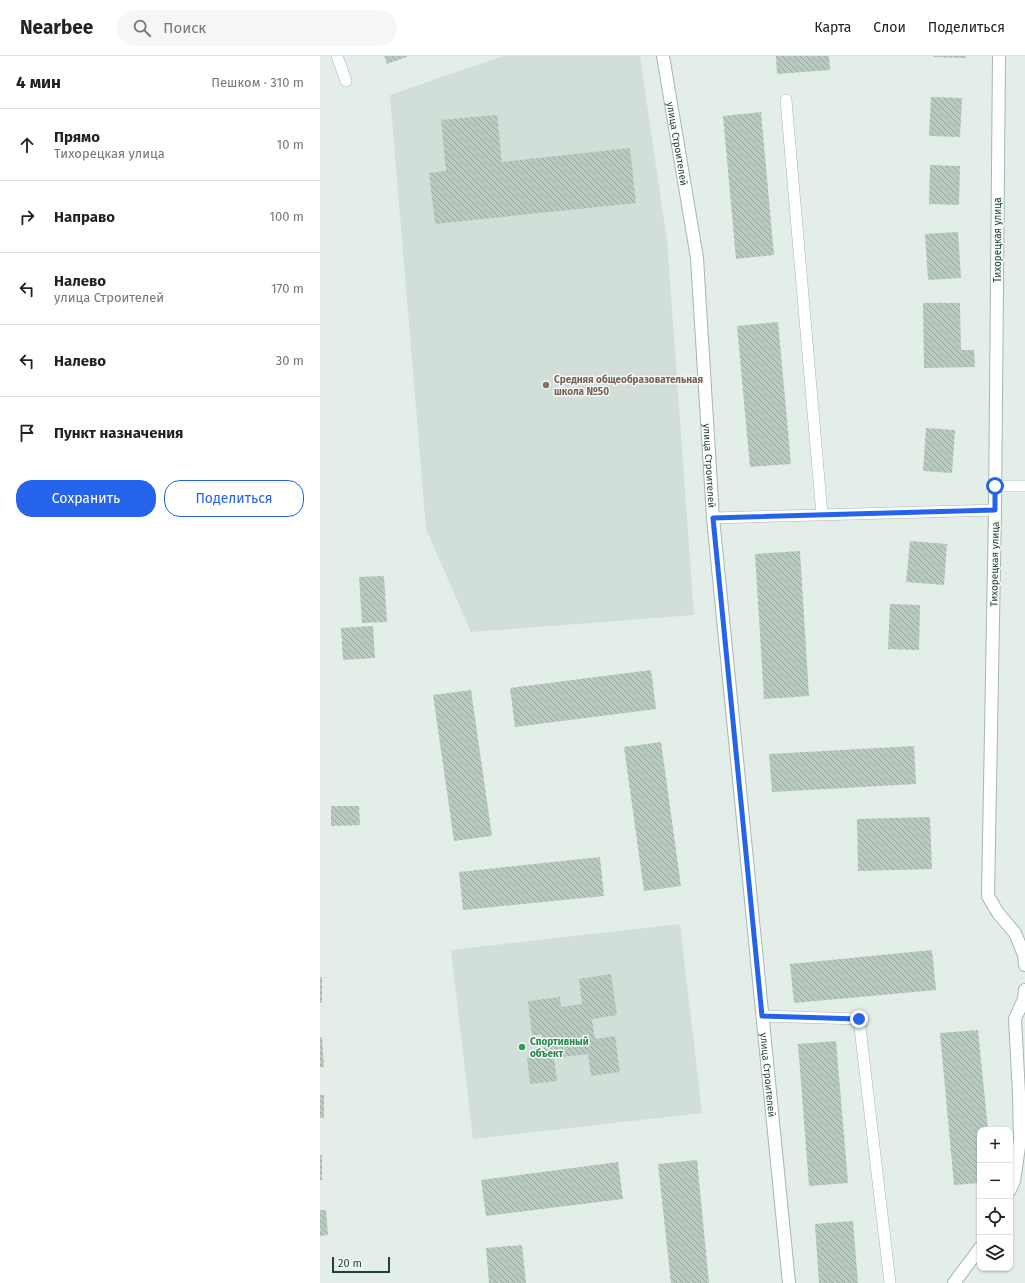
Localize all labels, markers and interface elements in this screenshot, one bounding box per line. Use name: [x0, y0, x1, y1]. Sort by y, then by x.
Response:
search box: [117, 10, 397, 46]
text: Nearbee: [20, 16, 93, 39]
icon: search: [131, 17, 153, 39]
text: Поиск: [163, 19, 206, 37]
text: Карта: [814, 19, 851, 36]
text: Слои: [873, 19, 906, 36]
text: Поделиться: [928, 19, 1005, 36]
text: 4 мин: [16, 72, 61, 93]
text: Пешком · 310 m: [211, 75, 304, 90]
street label: улица Строителей: [664, 101, 690, 187]
text: Прямо: [54, 128, 100, 146]
icon: ahead: [16, 134, 38, 156]
text: 10 m: [277, 137, 304, 152]
text: Тихорецкая улица: [54, 146, 165, 161]
street label: Тихорецкая улица: [992, 197, 1004, 283]
icon: right: [16, 206, 38, 228]
text: Направо: [54, 208, 115, 226]
text: 100 m: [269, 209, 304, 224]
text: Налево: [54, 272, 106, 290]
icon: left: [16, 278, 38, 300]
text: 170 m: [271, 281, 304, 296]
text: улица Строителей: [54, 290, 164, 305]
icon: left: [16, 350, 38, 372]
text: Налево: [54, 352, 106, 370]
text: 30 m: [276, 353, 304, 368]
place label: Средняя общеобразовательная школа №50: [554, 374, 703, 398]
marker: Средняя общеобразовательная школа №50: [541, 380, 551, 390]
icon: arrive: [16, 422, 38, 444]
street label: улица Строителей: [700, 423, 717, 509]
text: Пункт назначения: [54, 424, 183, 442]
route start: [986, 477, 1004, 495]
button: Сохранить: [16, 480, 156, 517]
button: Поделиться: [164, 480, 304, 517]
street label: Тихорецкая улица: [988, 521, 1002, 607]
route end: [850, 1010, 868, 1028]
street label: улица Строителей: [757, 1032, 777, 1118]
place label: Спортивный объект: [530, 1036, 589, 1060]
marker: Спортивный объект: [517, 1042, 527, 1052]
map controls: [977, 1127, 1013, 1271]
button: +: [977, 1127, 1013, 1163]
button: −: [977, 1163, 1013, 1199]
button: locate: [977, 1199, 1013, 1235]
button: layers: [977, 1235, 1013, 1271]
scale bar: [332, 1255, 390, 1274]
text: 20 m: [338, 1257, 362, 1270]

